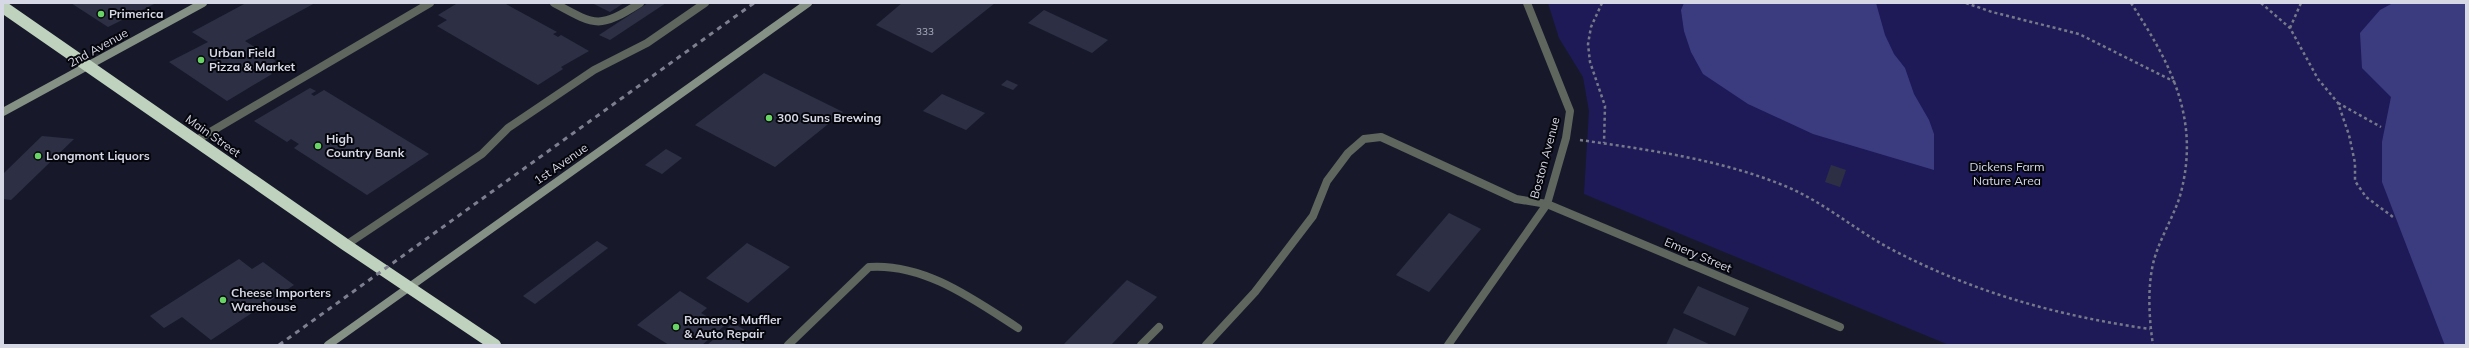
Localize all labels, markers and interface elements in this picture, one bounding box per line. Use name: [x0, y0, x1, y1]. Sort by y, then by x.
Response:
place label: Primerica: [109, 6, 163, 21]
marker: Primerica: [96, 9, 106, 19]
street label: 2nd Avenue: [65, 25, 130, 70]
house number: 333: [916, 25, 934, 38]
place label: Urban Field Pizza & Market: [209, 45, 296, 74]
marker: Urban Field Pizza & Market: [196, 55, 206, 65]
place label: 300 Suns Brewing: [777, 110, 881, 125]
street label: Main Street: [183, 111, 244, 160]
marker: 300 Suns Brewing: [764, 113, 774, 123]
street label: Boston Avenue: [1526, 115, 1563, 200]
place label: High Country Bank: [326, 131, 405, 160]
street label: 1st Avenue: [531, 140, 591, 188]
marker: High Country Bank: [313, 141, 323, 151]
place label: Longmont Liquors: [46, 148, 150, 163]
marker: Longmont Liquors: [33, 151, 43, 161]
park label: Dickens Farm Nature Area: [1969, 159, 2045, 188]
street label: Emery Street: [1662, 234, 1734, 275]
place label: Cheese Importers Warehouse: [231, 285, 331, 314]
marker: Cheese Importers Warehouse: [218, 295, 228, 305]
place label: Romero's Muffler & Auto Repair: [684, 312, 782, 341]
marker: Romero's Muffler & Auto Repair: [671, 322, 681, 332]

